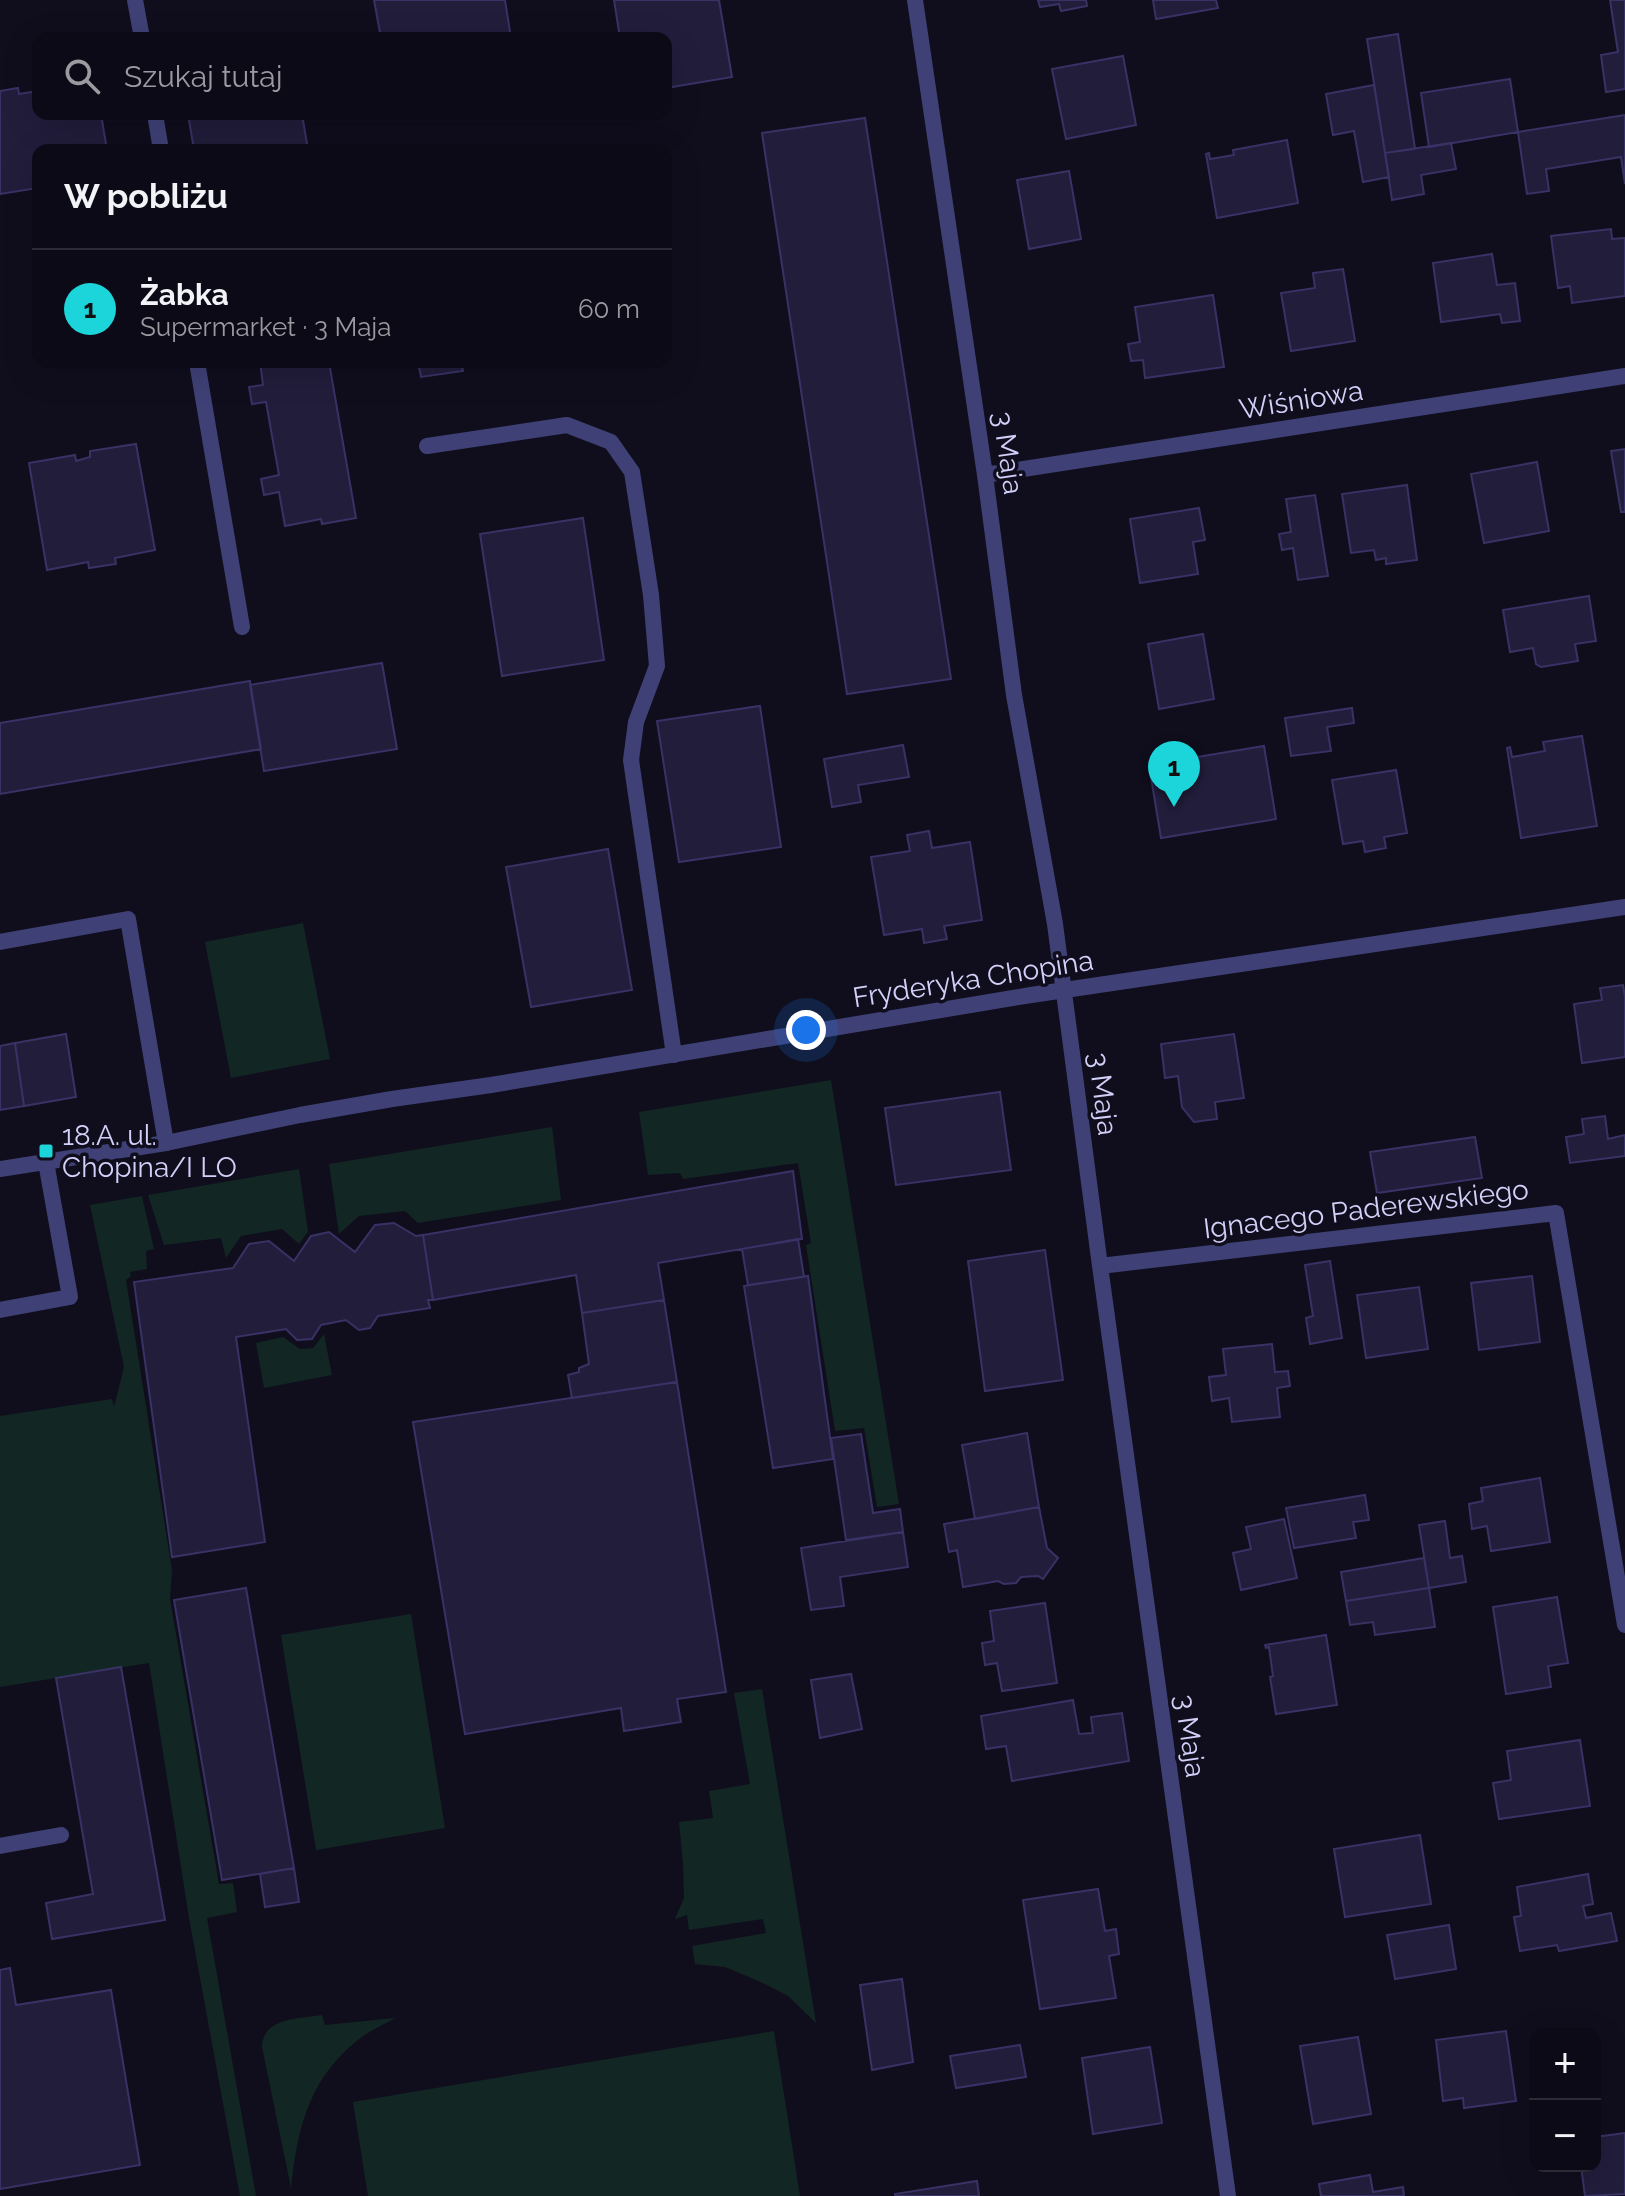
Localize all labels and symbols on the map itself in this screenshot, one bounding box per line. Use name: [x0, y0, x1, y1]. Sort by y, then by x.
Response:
street label: Wiśniowa: [1237, 374, 1365, 426]
street label: 3 Maja: [986, 409, 1030, 497]
pin: 1: [1148, 741, 1200, 807]
street label: Fryderyka Chopina: [850, 944, 1096, 1014]
your location: [786, 1010, 826, 1050]
street label: 3 Maja: [1082, 1051, 1124, 1137]
place label: 18.A. ul. Chopina/I LO: [62, 1119, 237, 1184]
marker: 18.A. ul. Chopina/I LO: [37, 1142, 55, 1160]
street label: Ignacego Paderewskiego: [1201, 1173, 1531, 1245]
street label: 3 Maja: [1168, 1692, 1212, 1780]

